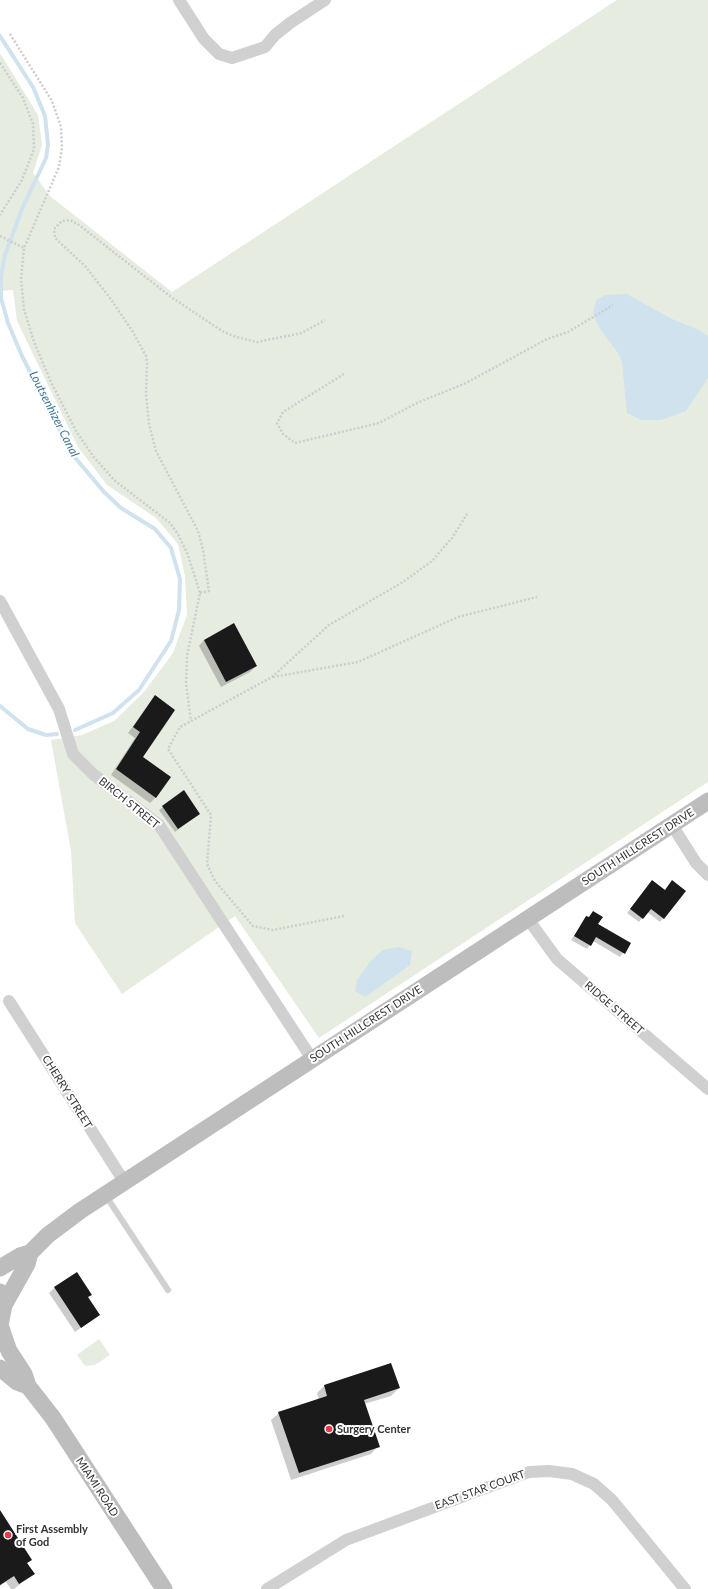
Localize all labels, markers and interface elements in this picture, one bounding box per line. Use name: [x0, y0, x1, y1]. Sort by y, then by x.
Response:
water label: Loutsenhizer Canal: [26, 369, 82, 459]
street label: BIRCH STREET: [96, 775, 162, 831]
street label: SOUTH HILLCREST DRIVE: [579, 806, 697, 888]
street label: RIDGE STREET: [582, 979, 646, 1037]
street label: SOUTH HILLCREST DRIVE: [307, 983, 425, 1065]
street label: CHERRY STREET: [39, 1053, 95, 1131]
place label: Surgery Center: [337, 1422, 411, 1436]
marker: Surgery Center: [324, 1424, 334, 1434]
street label: MIAMI ROAD: [73, 1455, 121, 1519]
street label: EAST STAR COURT: [433, 1468, 527, 1512]
place label: First Assembly of God: [16, 1522, 88, 1548]
marker: First Assembly of God: [3, 1530, 13, 1540]

